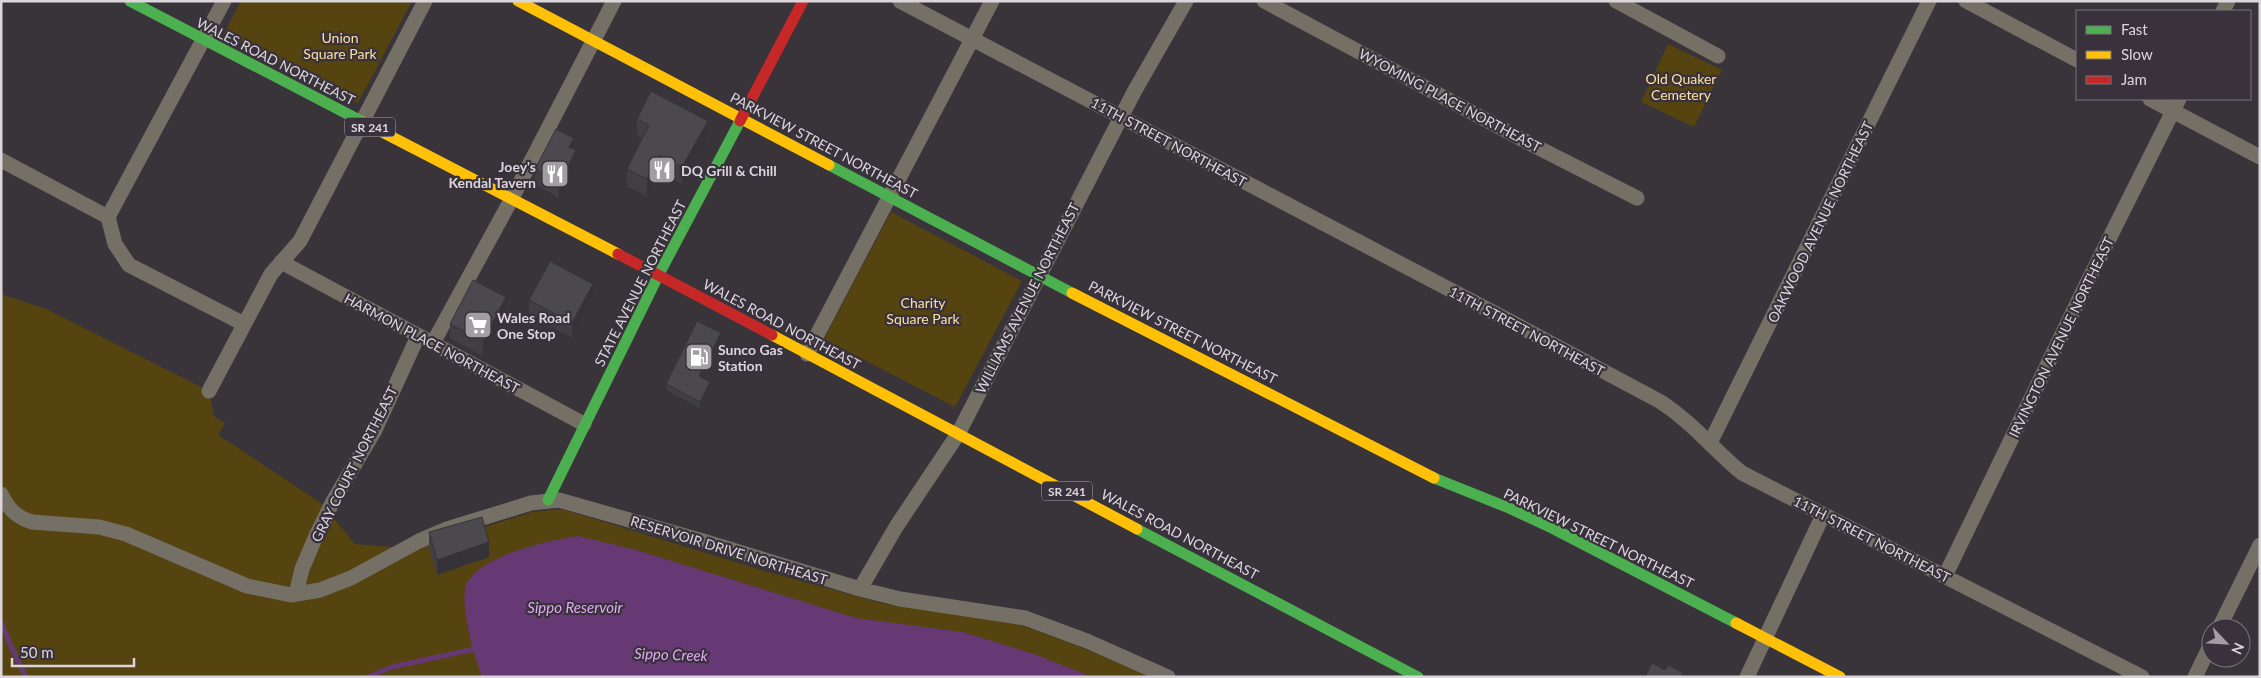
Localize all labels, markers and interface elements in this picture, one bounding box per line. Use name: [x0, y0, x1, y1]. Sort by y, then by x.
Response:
legend: [2076, 10, 2251, 100]
street label: WALES ROAD NORTHEAST: [194, 14, 359, 109]
text: Fast: [2121, 20, 2148, 38]
park label: Union Square Park: [303, 29, 378, 62]
street label: WYOMING PLACE NORTHEAST: [1356, 45, 1545, 156]
text: Slow: [2121, 45, 2153, 63]
park label: Old Quaker Cemetery: [1646, 70, 1716, 103]
text: Jam: [2121, 70, 2147, 88]
street label: PARKVIEW STREET NORTHEAST: [727, 88, 921, 202]
street label: 11TH STREET NORTHEAST: [1088, 94, 1250, 191]
road number: SR 241: [345, 118, 395, 136]
street label: OAKWOOD AVENUE NORTHEAST: [1764, 118, 1877, 325]
restaurant icon: DQ Grill & Chill: [647, 155, 677, 185]
place label: Joey's Kendal Tavern: [448, 158, 536, 191]
restaurant icon: Joey's Kendal Tavern: [540, 159, 570, 189]
place label: DQ Grill & Chill: [681, 162, 777, 179]
street label: STATE AVENUE NORTHEAST: [591, 196, 690, 369]
street label: WILLIAMS AVENUE NORTHEAST: [971, 199, 1083, 396]
street label: IRVINGTON AVENUE NORTHEAST: [2005, 233, 2117, 440]
street label: WALES ROAD NORTHEAST: [700, 275, 864, 373]
street label: PARKVIEW STREET NORTHEAST: [1086, 277, 1281, 387]
street label: 11TH STREET NORTHEAST: [1446, 283, 1608, 380]
street label: HARMON PLACE NORTHEAST: [341, 289, 523, 397]
park label: Charity Square Park: [886, 294, 961, 327]
place label: Wales Road One Stop: [497, 309, 570, 342]
supermarket icon: Wales Road One Stop: [463, 310, 493, 340]
place label: Sunco Gas Station: [718, 341, 783, 374]
fuel station icon: Sunco Gas Station: [684, 342, 714, 372]
street label: GRAY COURT NORTHEAST: [307, 383, 401, 545]
road number: SR 241: [1042, 482, 1092, 501]
street label: PARKVIEW STREET NORTHEAST: [1501, 484, 1698, 592]
street label: WALES ROAD NORTHEAST: [1098, 485, 1262, 583]
street label: 11TH STREET NORTHEAST: [1791, 492, 1954, 586]
street label: RESERVOIR DRIVE NORTHEAST: [629, 512, 830, 588]
water label: Sippo Reservoir: [527, 598, 624, 616]
north arrow: [2201, 618, 2251, 668]
scale bar: [12, 636, 135, 668]
text: N: [2228, 640, 2248, 657]
text: 50 m: [20, 643, 54, 661]
water label: Sippo Creek: [634, 644, 709, 664]

